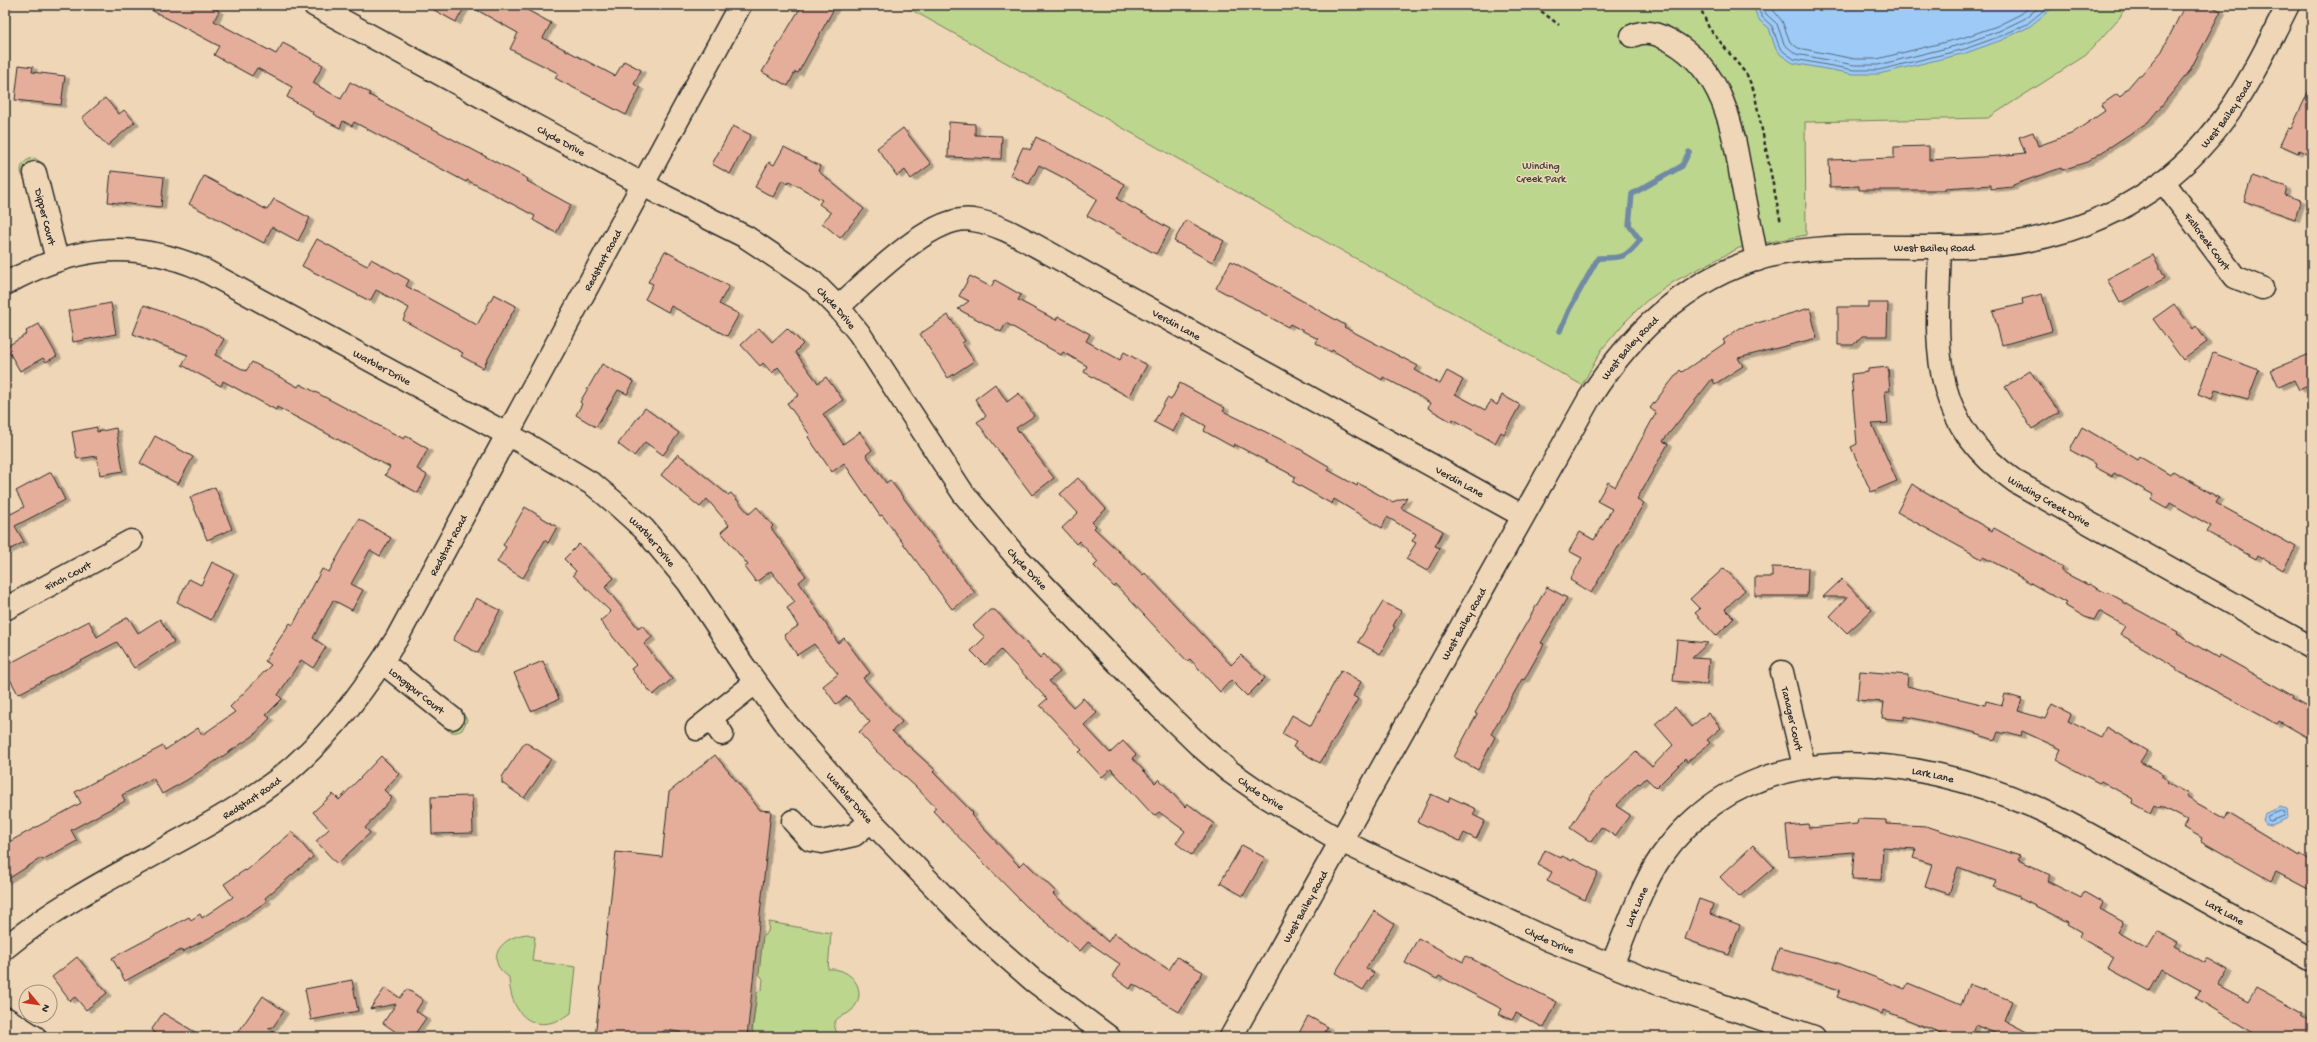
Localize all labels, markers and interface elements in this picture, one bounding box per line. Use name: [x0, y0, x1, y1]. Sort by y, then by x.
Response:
street label: West Bailey Road: [2199, 77, 2256, 151]
street label: Clyde Drive: [535, 124, 587, 160]
park label: Winding Creek Park: [1516, 161, 1567, 186]
street label: Dipper Court: [31, 187, 57, 248]
street label: Fallcreek Court: [2180, 210, 2233, 274]
street label: Redstart Road: [582, 227, 626, 293]
street label: West Bailey Road: [1894, 243, 1976, 255]
street label: Clyde Drive: [813, 285, 858, 332]
street label: Verdin Lane: [1149, 307, 1202, 344]
street label: West Bailey Road: [1600, 314, 1663, 383]
street label: Warbler Drive: [350, 348, 413, 389]
street label: Verdin Lane: [1432, 464, 1486, 501]
street label: Winding Creek Drive: [2005, 474, 2092, 531]
street label: Redstart Road: [428, 512, 471, 578]
street label: Warbler Drive: [626, 515, 677, 570]
street label: Clyde Drive: [1004, 546, 1049, 593]
street label: Finch Court: [42, 559, 95, 595]
street label: West Bailey Road: [1440, 585, 1490, 663]
street label: Longspur Court: [386, 666, 447, 718]
street label: Tanager Court: [1777, 685, 1805, 754]
street label: Lark Lane: [1911, 766, 1955, 786]
street label: Warbler Drive: [823, 771, 874, 827]
street label: Redstart Road: [221, 774, 285, 823]
street label: Clyde Drive: [1235, 775, 1286, 814]
street label: West Bailey Road: [1281, 868, 1332, 945]
street label: Lark Lane: [1624, 885, 1652, 929]
street label: Lark Lane: [2203, 897, 2246, 929]
street label: Clyde Drive: [1522, 925, 1576, 958]
north arrow: [18, 984, 58, 1024]
text: N: [38, 1002, 52, 1014]

